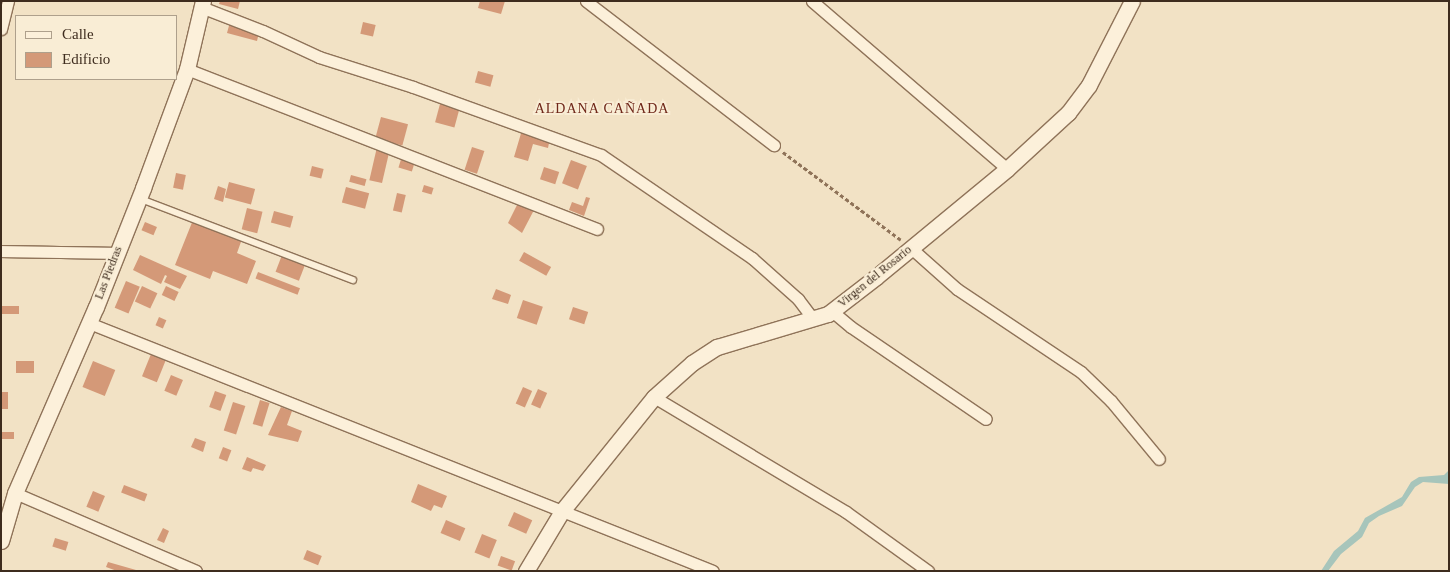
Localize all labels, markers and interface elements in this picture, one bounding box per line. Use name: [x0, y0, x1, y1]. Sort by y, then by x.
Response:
legend: [15, 15, 178, 80]
text: Calle: [62, 26, 94, 42]
text: Edificio: [62, 51, 110, 67]
district label: ALDANA CAÑADA: [533, 101, 671, 117]
street label: Virgen del Rosario: [835, 243, 915, 311]
street label: Las Piedras: [92, 244, 126, 302]

